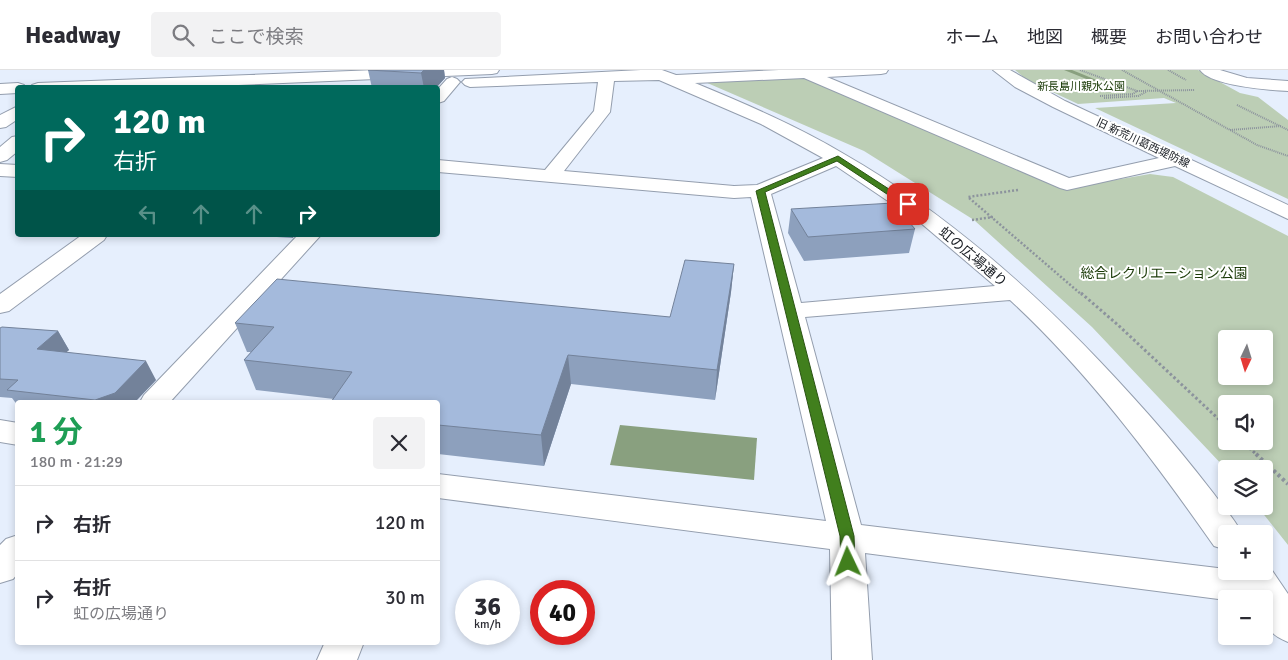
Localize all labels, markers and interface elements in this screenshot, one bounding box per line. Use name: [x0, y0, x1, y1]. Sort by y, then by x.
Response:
search box: [151, 12, 501, 57]
text: Headway: [25, 20, 121, 50]
icon: search: [169, 21, 197, 49]
text: ここで検索: [209, 25, 304, 49]
text: ホーム: [946, 26, 999, 48]
text: 地図: [1027, 26, 1063, 48]
text: 概要: [1091, 26, 1127, 48]
text: お問い合わせ: [1155, 26, 1263, 48]
park label: 新長島川親水公園: [1037, 80, 1125, 93]
text: 120 m: [113, 100, 206, 143]
icon: right: [30, 105, 95, 170]
street label: 旧 新荒川葛西堤防線: [1094, 116, 1192, 170]
text: 右折: [113, 148, 157, 175]
pin: [887, 183, 929, 225]
icon: arrive: [894, 190, 922, 218]
icon: left: [134, 200, 162, 228]
icon: ahead: [187, 200, 215, 228]
icon: ahead: [240, 200, 268, 228]
icon: right: [293, 200, 321, 228]
street label: 虹の広場通り: [935, 223, 1011, 291]
park label: 総合レクリエーション公園: [1080, 265, 1248, 282]
north arrow: [1218, 330, 1272, 385]
map controls: [1218, 330, 1273, 645]
button: sound: [1218, 395, 1273, 450]
text: 1 分: [30, 414, 83, 451]
button: close: [373, 417, 425, 469]
text: 180 m · 21:29: [30, 452, 123, 472]
button: layers: [1218, 460, 1273, 515]
icon: right: [30, 509, 58, 537]
text: 120 m: [375, 511, 425, 535]
text: 右折: [73, 513, 111, 537]
button: +: [1218, 525, 1273, 580]
position arrow: [821, 535, 873, 587]
text: 右折: [73, 576, 111, 600]
speed limit sign: 40: [530, 580, 595, 645]
icon: right: [30, 584, 58, 612]
text: 30 m: [385, 586, 425, 610]
button: −: [1218, 590, 1273, 645]
text: 36: [474, 591, 501, 622]
text: 虹の広場通り: [73, 604, 169, 624]
text: km/h: [474, 617, 501, 632]

